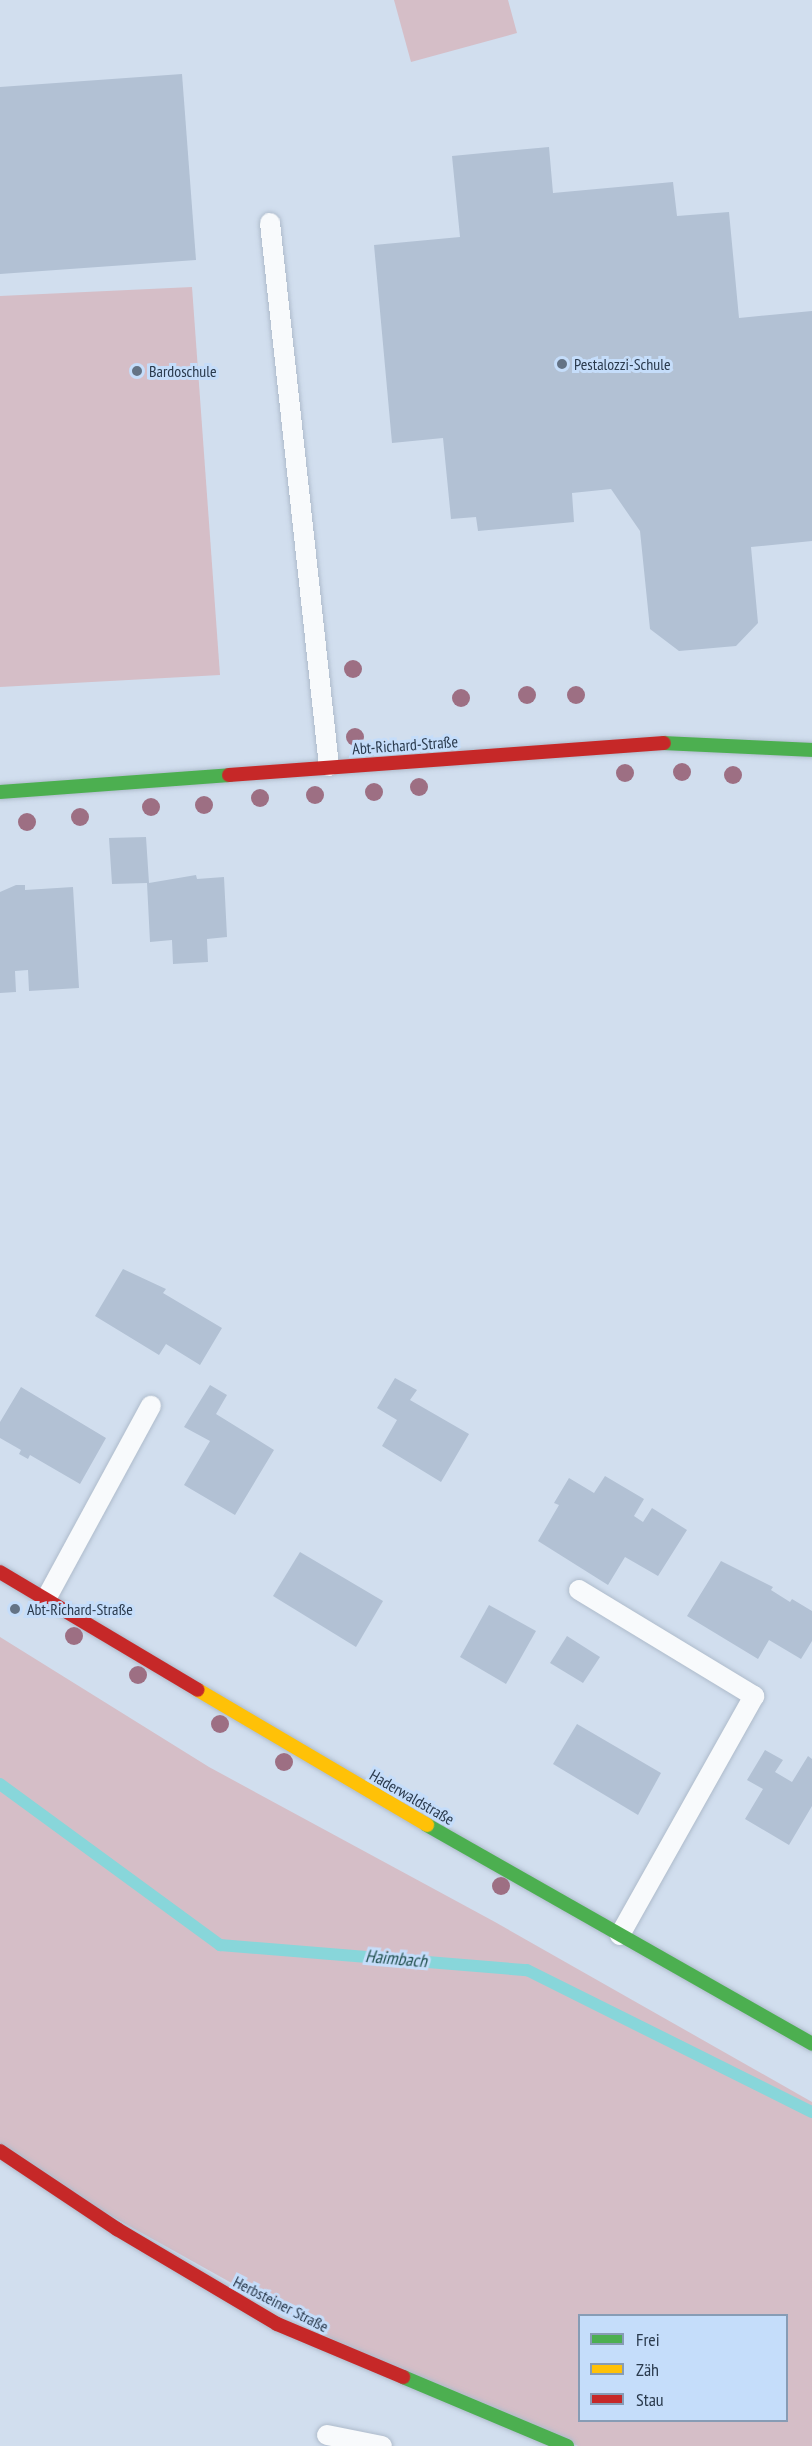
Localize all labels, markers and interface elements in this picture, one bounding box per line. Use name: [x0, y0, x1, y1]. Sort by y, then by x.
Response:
place label: Pestalozzi-Schule: [574, 354, 671, 374]
marker: Pestalozzi-Schule: [555, 357, 569, 371]
place label: Bardoschule: [149, 361, 217, 381]
marker: Bardoschule: [130, 364, 144, 378]
street label: Abt-Richard-Straße: [352, 732, 458, 758]
place label: Abt-Richard-Straße: [27, 1599, 133, 1619]
marker: Abt-Richard-Straße: [8, 1602, 22, 1616]
street label: Haderwaldstraße: [366, 1765, 458, 1829]
water label: Haimbach: [364, 1946, 428, 1972]
street label: Herbsteiner Straße: [230, 2272, 332, 2336]
legend: [578, 2314, 788, 2422]
text: Frei: [636, 2328, 660, 2351]
text: Zäh: [636, 2358, 659, 2381]
text: Stau: [636, 2388, 664, 2411]

